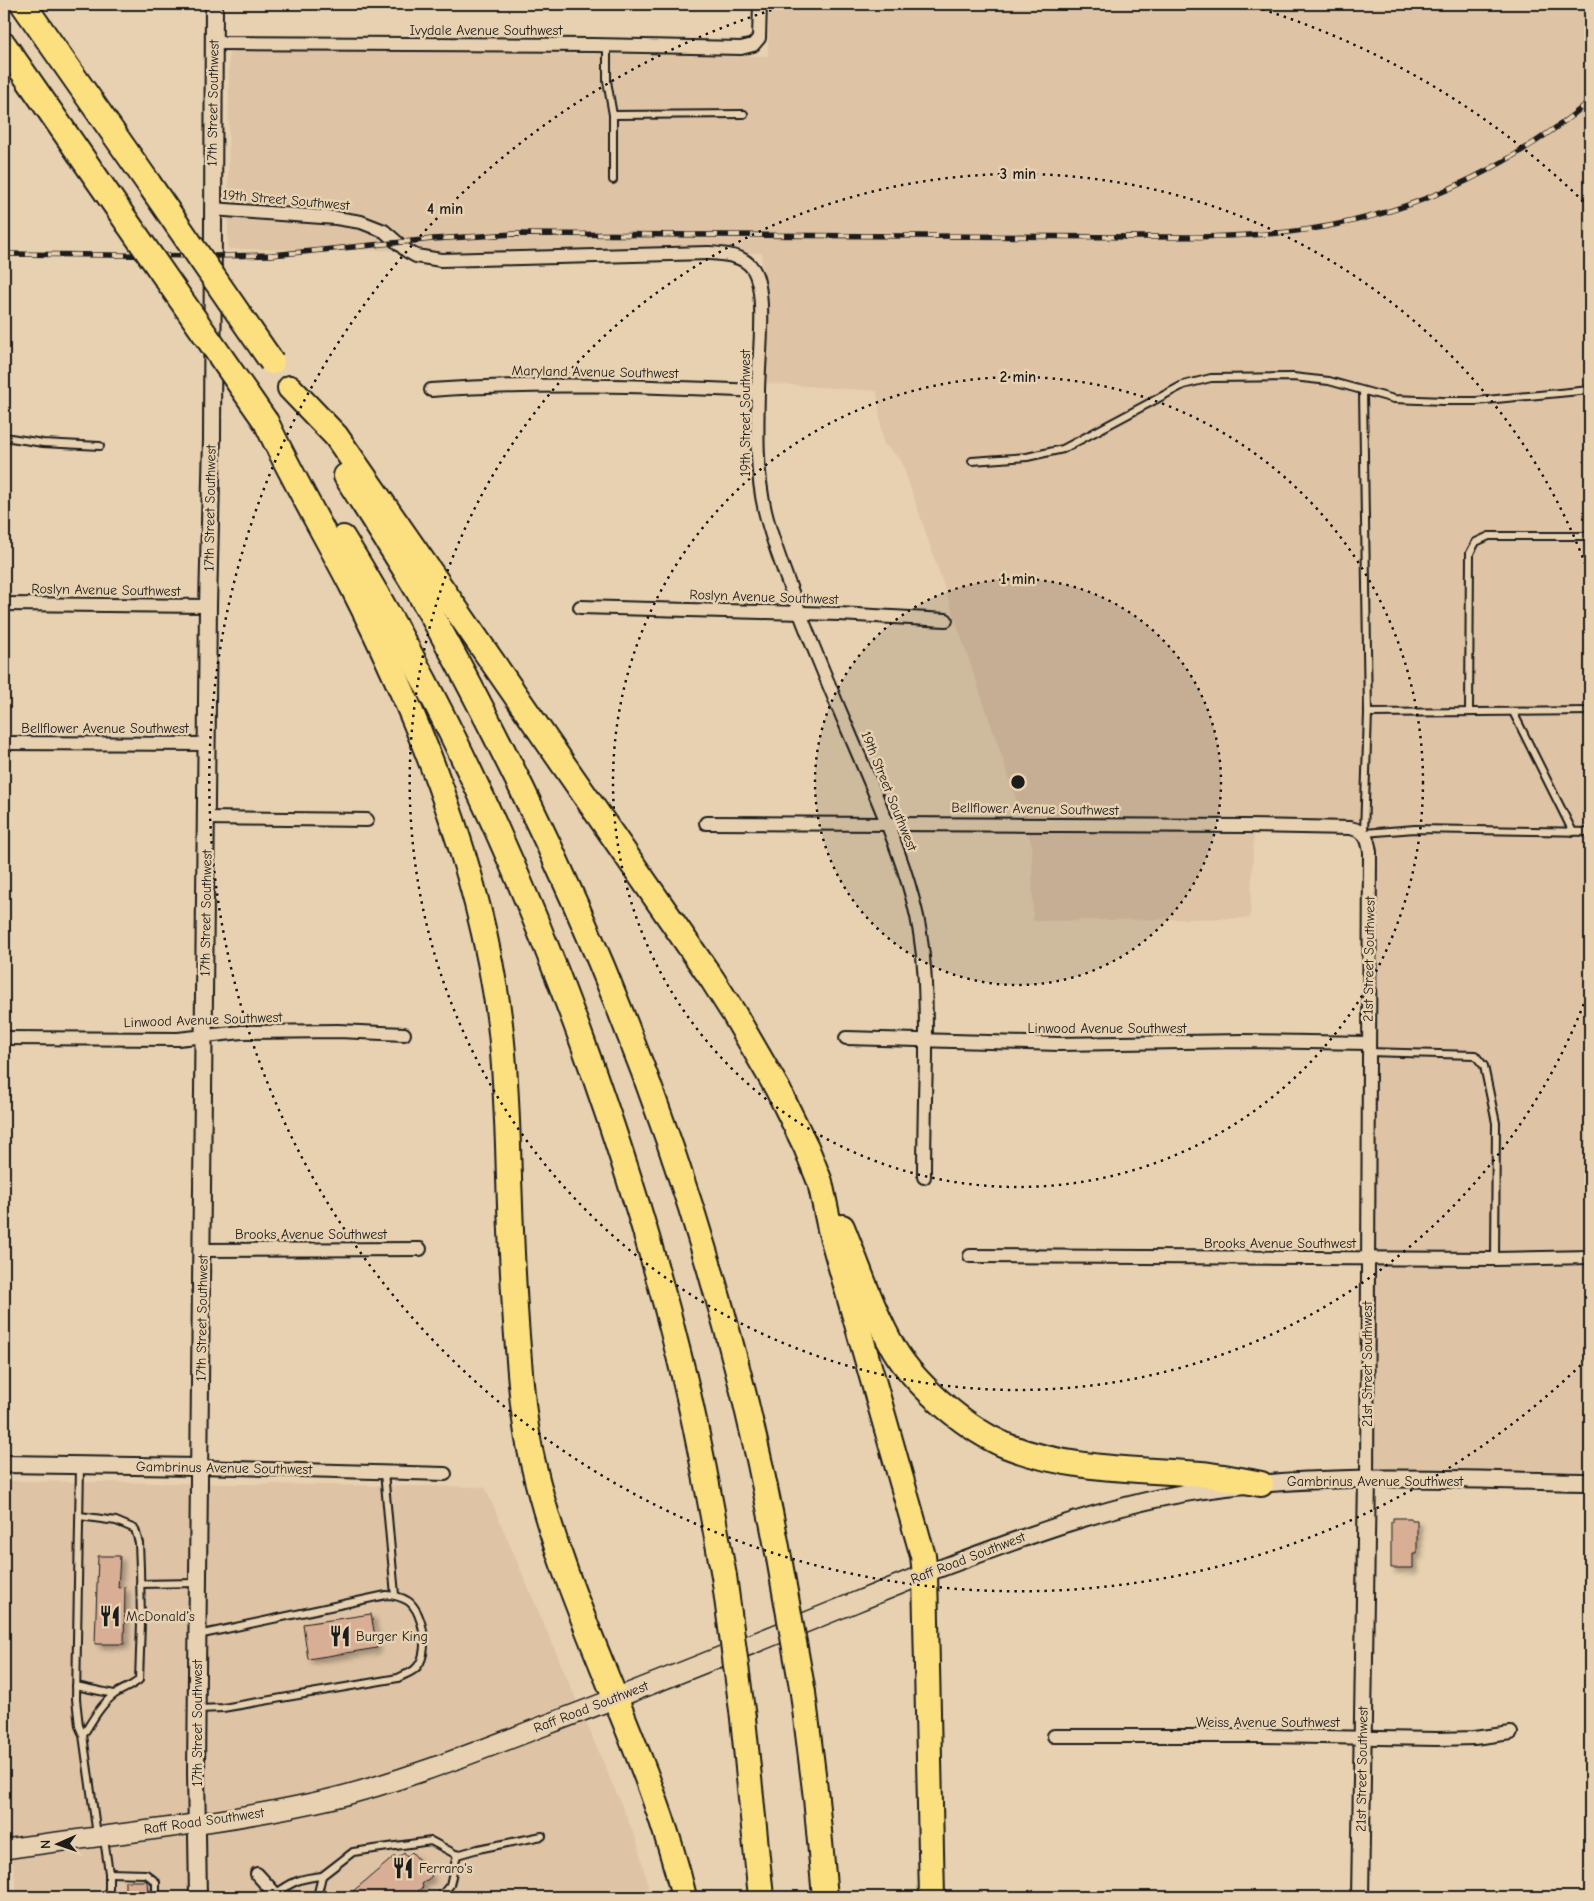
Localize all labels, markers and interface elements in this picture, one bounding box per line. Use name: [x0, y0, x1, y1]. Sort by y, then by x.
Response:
street label: Ivydale Avenue Southwest: [410, 22, 563, 39]
street label: 17th Street Southwest: [203, 38, 223, 167]
text: 3 min: [1000, 165, 1036, 183]
street label: 19th Street Southwest: [222, 186, 351, 214]
text: 4 min: [427, 200, 463, 218]
street label: 19th Street Southwest: [737, 348, 754, 477]
street label: Maryland Avenue Southwest: [511, 362, 680, 382]
text: 2 min: [1000, 368, 1036, 386]
street label: 17th Street Southwest: [200, 443, 220, 572]
text: 1 min: [1001, 570, 1035, 588]
street label: Roslyn Avenue Southwest: [31, 580, 182, 600]
street label: Roslyn Avenue Southwest: [689, 586, 840, 608]
street label: Bellflower Avenue Southwest: [21, 720, 190, 737]
street label: 19th Street Southwest: [857, 729, 921, 854]
centre of rings: [1009, 773, 1027, 791]
street label: Bellflower Avenue Southwest: [951, 799, 1120, 819]
street label: 17th Street Southwest: [196, 848, 216, 977]
street label: 21st Street Southwest: [1359, 895, 1379, 1022]
street label: Linwood Avenue Southwest: [123, 1009, 284, 1031]
street label: Linwood Avenue Southwest: [1027, 1020, 1187, 1037]
street label: Brooks Avenue Southwest: [235, 1226, 388, 1243]
street label: Brooks Avenue Southwest: [1204, 1235, 1357, 1252]
street label: 17th Street Southwest: [192, 1253, 212, 1382]
street label: 21st Street Southwest: [1359, 1300, 1376, 1427]
street label: Gambrinus Avenue Southwest: [136, 1458, 313, 1478]
street label: Gambrinus Avenue Southwest: [1287, 1473, 1464, 1490]
street label: Raff Road Southwest: [908, 1528, 1029, 1588]
restaurant icon: McDonald's: [97, 1603, 123, 1629]
place label: McDonald's: [126, 1608, 195, 1625]
restaurant icon: Burger King: [327, 1623, 353, 1649]
place label: Burger King: [356, 1628, 428, 1645]
street label: 17th Street Southwest: [189, 1659, 206, 1786]
street label: Raff Road Southwest: [531, 1677, 652, 1737]
street label: 21st Street Southwest: [1352, 1705, 1372, 1832]
street label: Weiss Avenue Southwest: [1196, 1714, 1341, 1731]
street label: Raff Road Southwest: [143, 1804, 266, 1838]
north arrow: [32, 1818, 82, 1868]
text: N: [37, 1840, 54, 1849]
restaurant icon: Ferraro's: [390, 1855, 416, 1881]
place label: Ferraro's: [419, 1860, 473, 1877]

